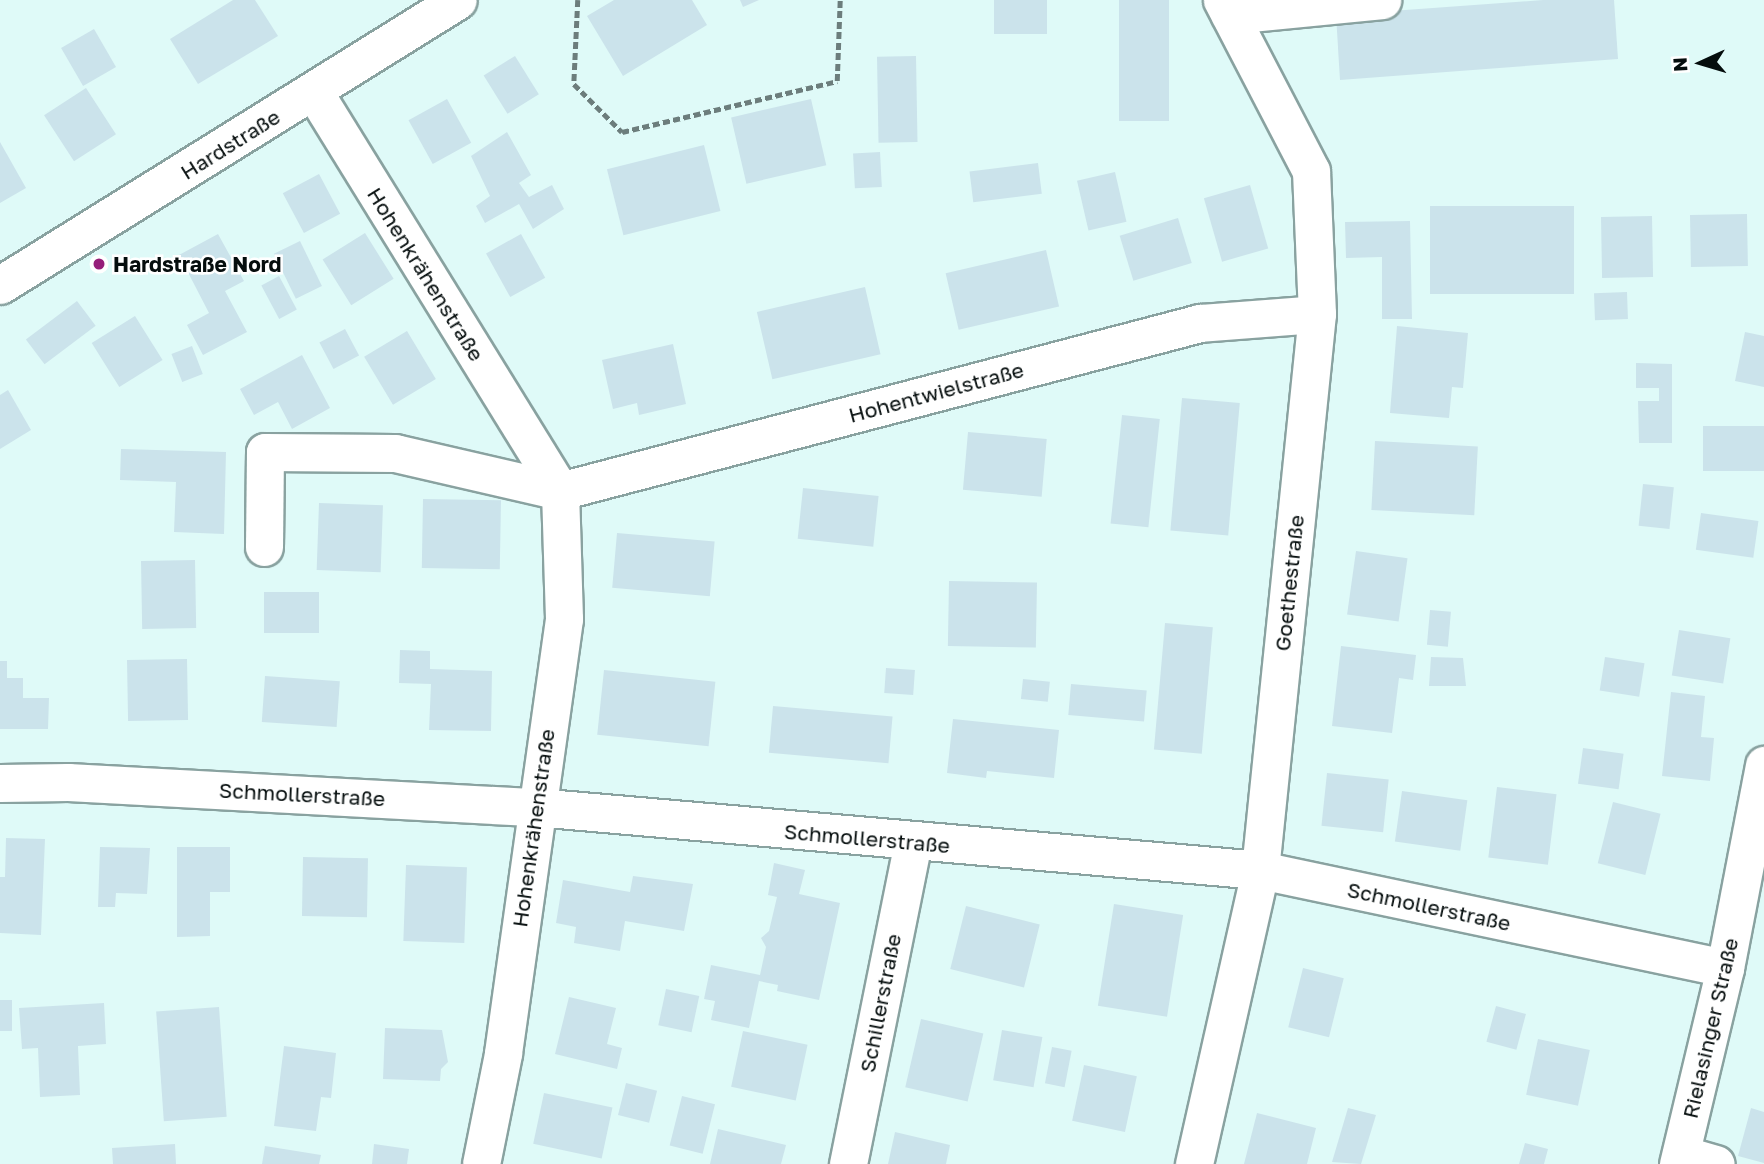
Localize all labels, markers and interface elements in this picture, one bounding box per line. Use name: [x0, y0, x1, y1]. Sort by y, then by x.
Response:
north arrow: [1666, 28, 1736, 98]
text: N: [1668, 56, 1692, 73]
street label: Hardstraße: [176, 104, 284, 184]
street label: Hohenkrähenstraße: [362, 183, 490, 365]
place label: Hardstraße Nord: [113, 251, 282, 277]
marker: Hardstraße Nord: [91, 256, 107, 272]
street label: Hohentwielstraße: [846, 357, 1026, 427]
street label: Goethestraße: [1269, 514, 1309, 652]
street label: Hohenkrähenstraße: [507, 727, 559, 929]
street label: Schmollerstraße: [218, 777, 386, 811]
street label: Schmollerstraße: [783, 818, 951, 858]
street label: Schmollerstraße: [1345, 876, 1513, 936]
street label: Schillerstraße: [854, 932, 906, 1074]
street label: Rielasinger Straße: [1677, 935, 1743, 1121]

